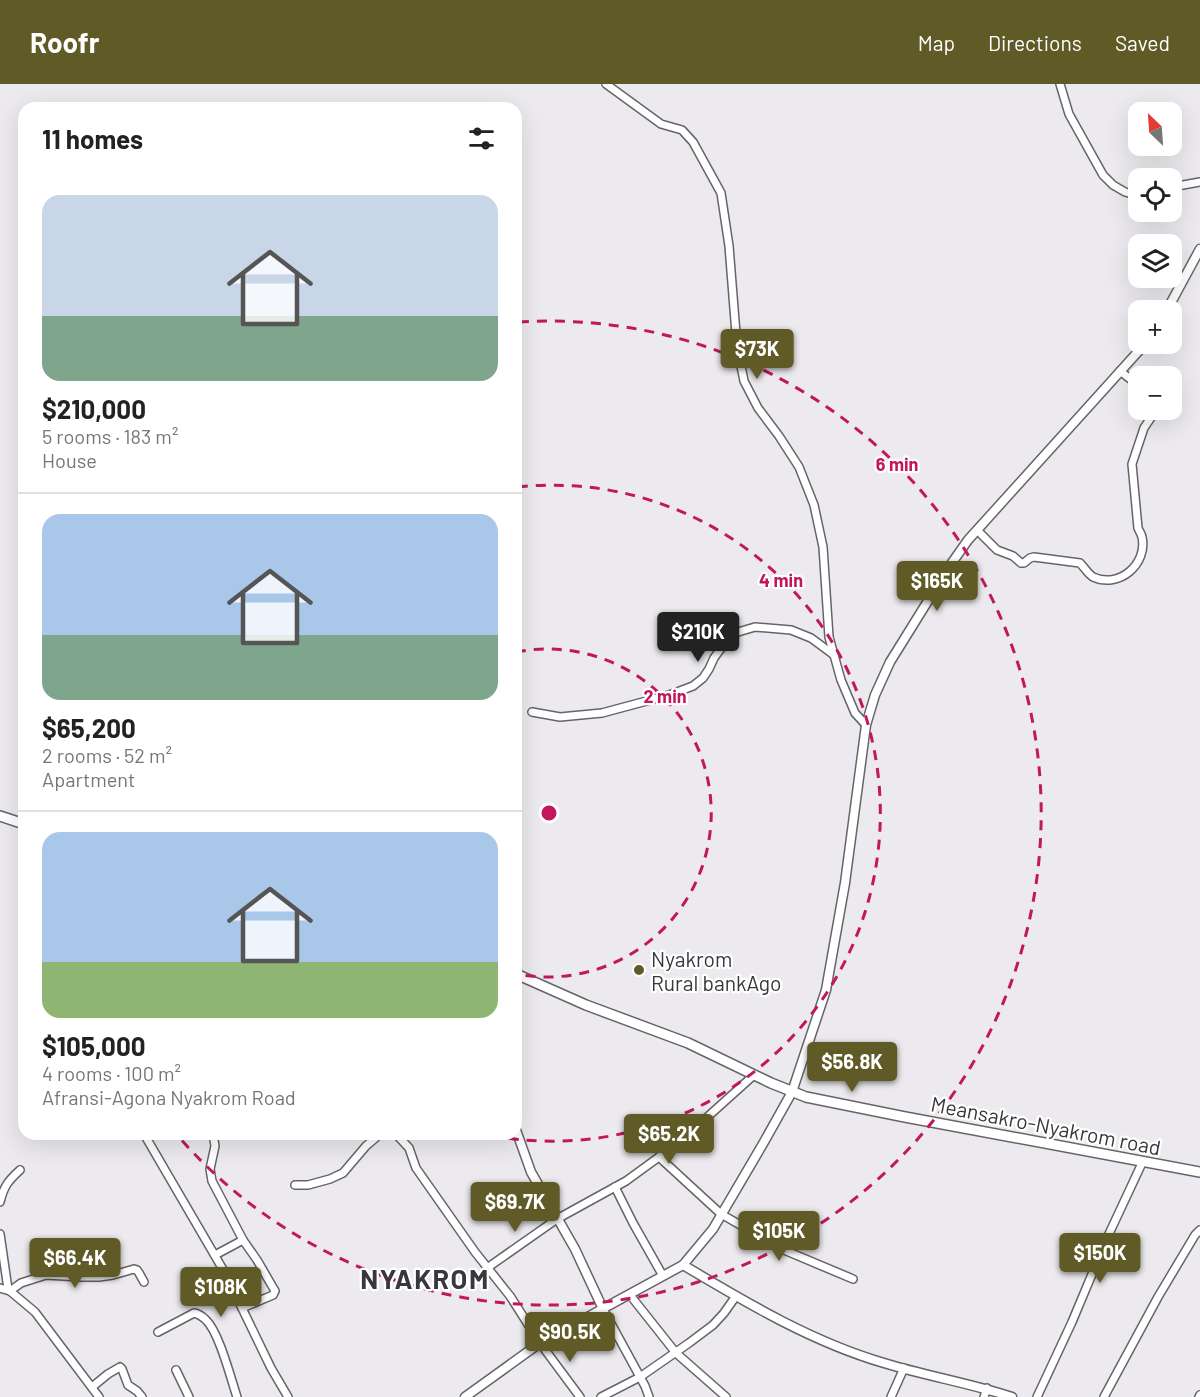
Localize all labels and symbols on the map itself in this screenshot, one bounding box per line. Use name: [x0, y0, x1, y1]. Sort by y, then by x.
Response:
north arrow: [1128, 102, 1182, 156]
pin: $73K: [721, 329, 793, 380]
text: 6 min: [876, 453, 918, 475]
pin: $165K: [895, 561, 979, 612]
text: 4 min: [759, 569, 803, 591]
pin: $210K: [656, 612, 740, 663]
text: 2 min: [643, 685, 687, 707]
centre of rings: [539, 803, 559, 823]
place label: Nyakrom Rural bankAgo: [651, 946, 781, 995]
marker: Nyakrom Rural bankAgo: [632, 963, 646, 977]
pin: $56.8K: [803, 1042, 901, 1093]
street label: Meansakro-Nyakrom road: [929, 1090, 1163, 1160]
pin: $65.2K: [620, 1114, 718, 1165]
pin: $69.7K: [466, 1182, 564, 1233]
pin: $105K: [737, 1211, 821, 1262]
pin: $150K: [1058, 1233, 1142, 1284]
pin: $66.4K: [26, 1238, 124, 1289]
district label: NYAKROM: [360, 1262, 490, 1294]
pin: $108K: [179, 1267, 263, 1318]
pin: $90.5K: [521, 1312, 619, 1363]

